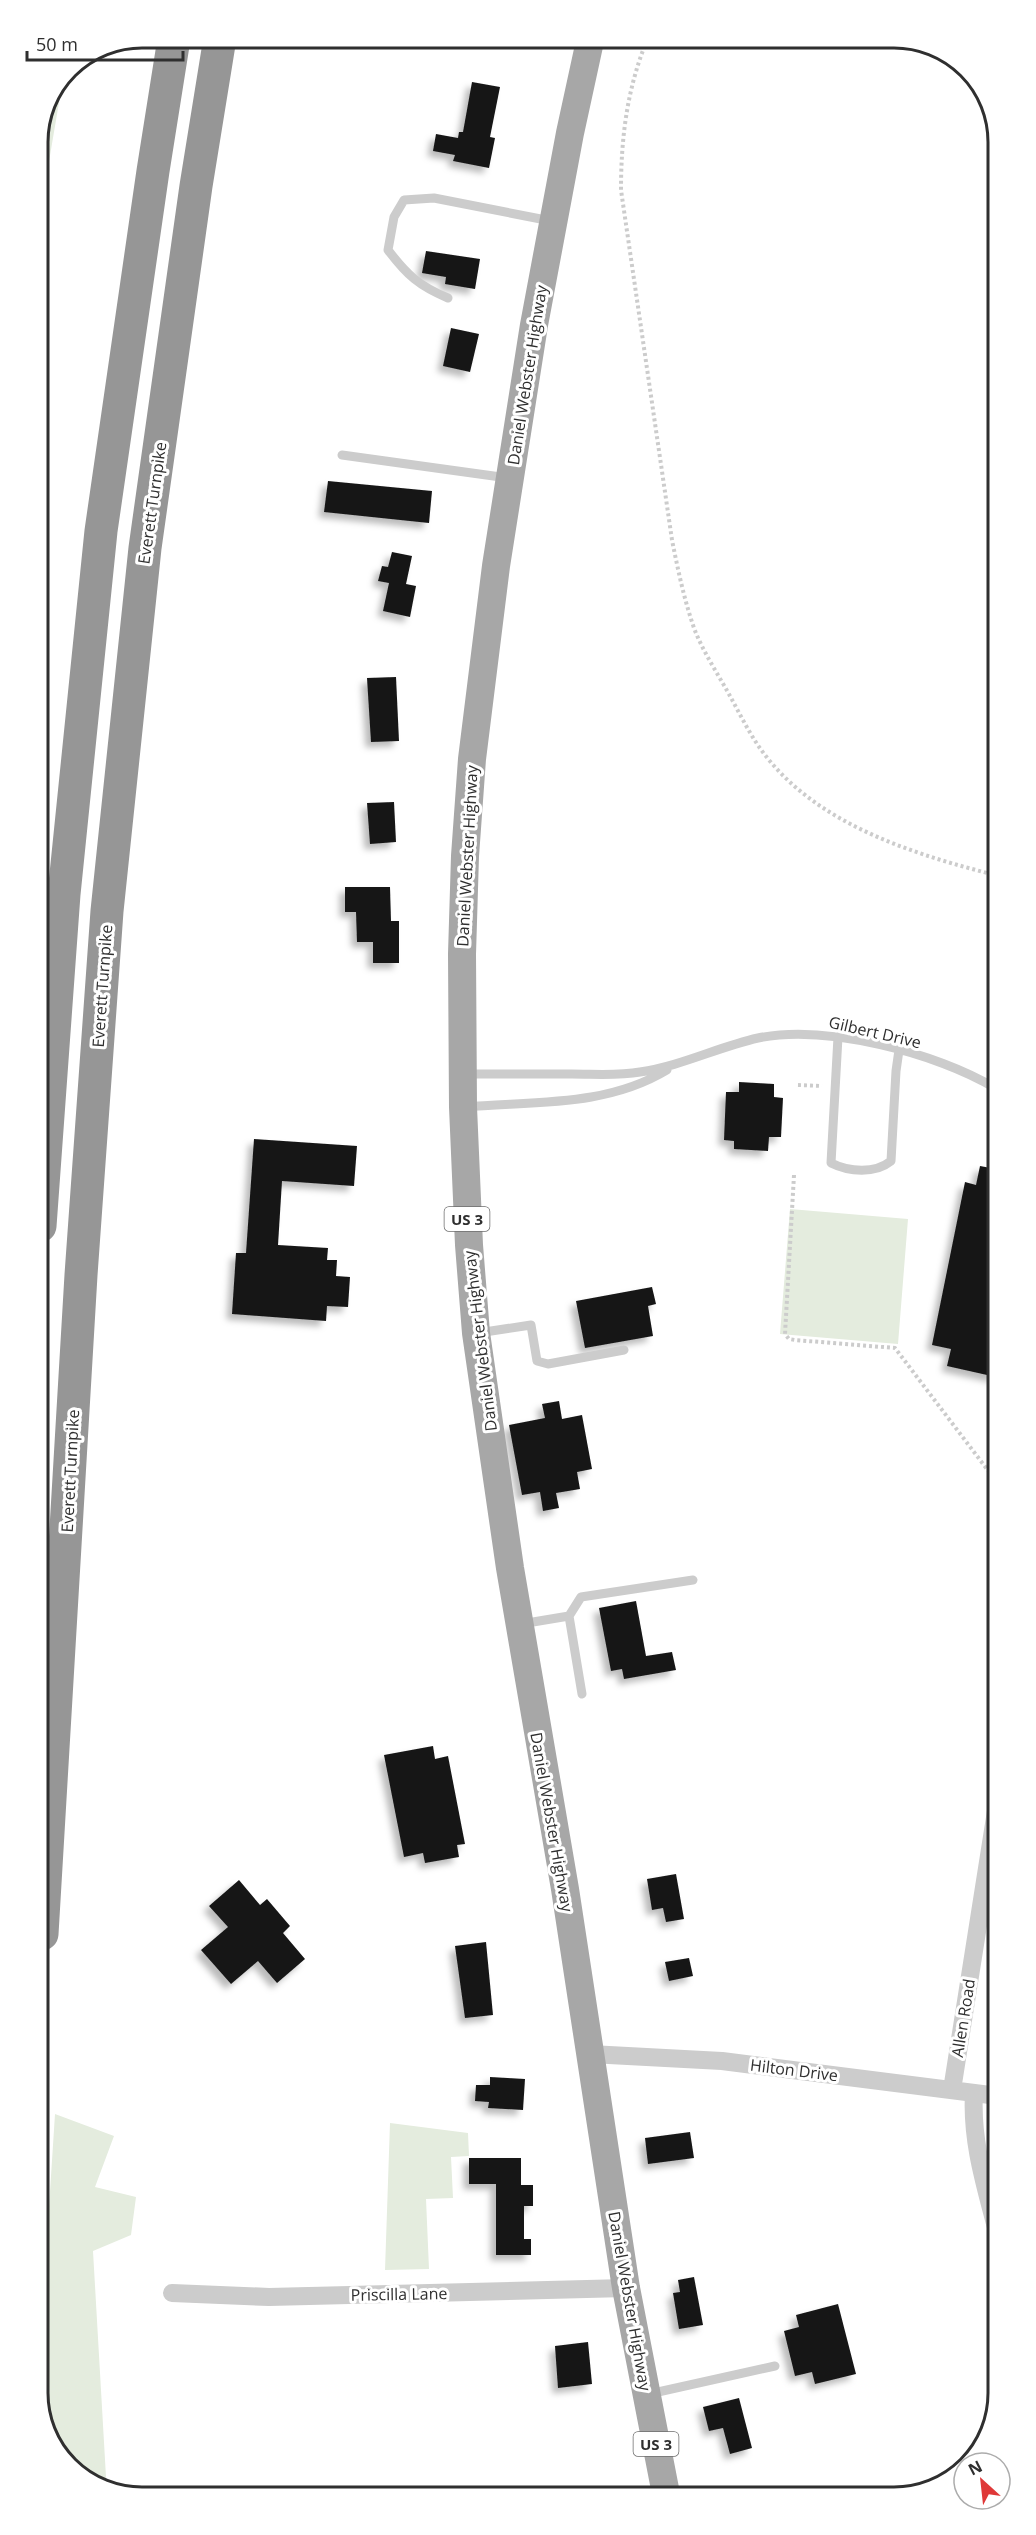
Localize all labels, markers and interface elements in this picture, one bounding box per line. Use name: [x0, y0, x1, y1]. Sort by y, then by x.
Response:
scale bar: [27, 24, 183, 62]
text: 50 m: [36, 32, 78, 56]
street label: Daniel Webster Highway: [502, 283, 552, 466]
street label: Everett Turnpike: [133, 440, 171, 566]
street label: Daniel Webster Highway: [451, 764, 483, 947]
street label: Everett Turnpike: [87, 924, 117, 1048]
street label: Gilbert Drive: [827, 1011, 923, 1053]
road number: US 3: [444, 1207, 490, 1231]
street label: Daniel Webster Highway: [458, 1249, 502, 1433]
street label: Everett Turnpike: [56, 1409, 84, 1533]
street label: Daniel Webster Highway: [525, 1731, 579, 1914]
street label: Allen Road: [946, 1977, 980, 2059]
street label: Hilton Drive: [749, 2054, 839, 2086]
street label: Daniel Webster Highway: [603, 2210, 657, 2393]
street label: Priscilla Lane: [350, 2282, 448, 2306]
road number: US 3: [634, 2432, 678, 2456]
north arrow: [952, 2451, 1012, 2511]
text: N: [964, 2455, 986, 2480]

